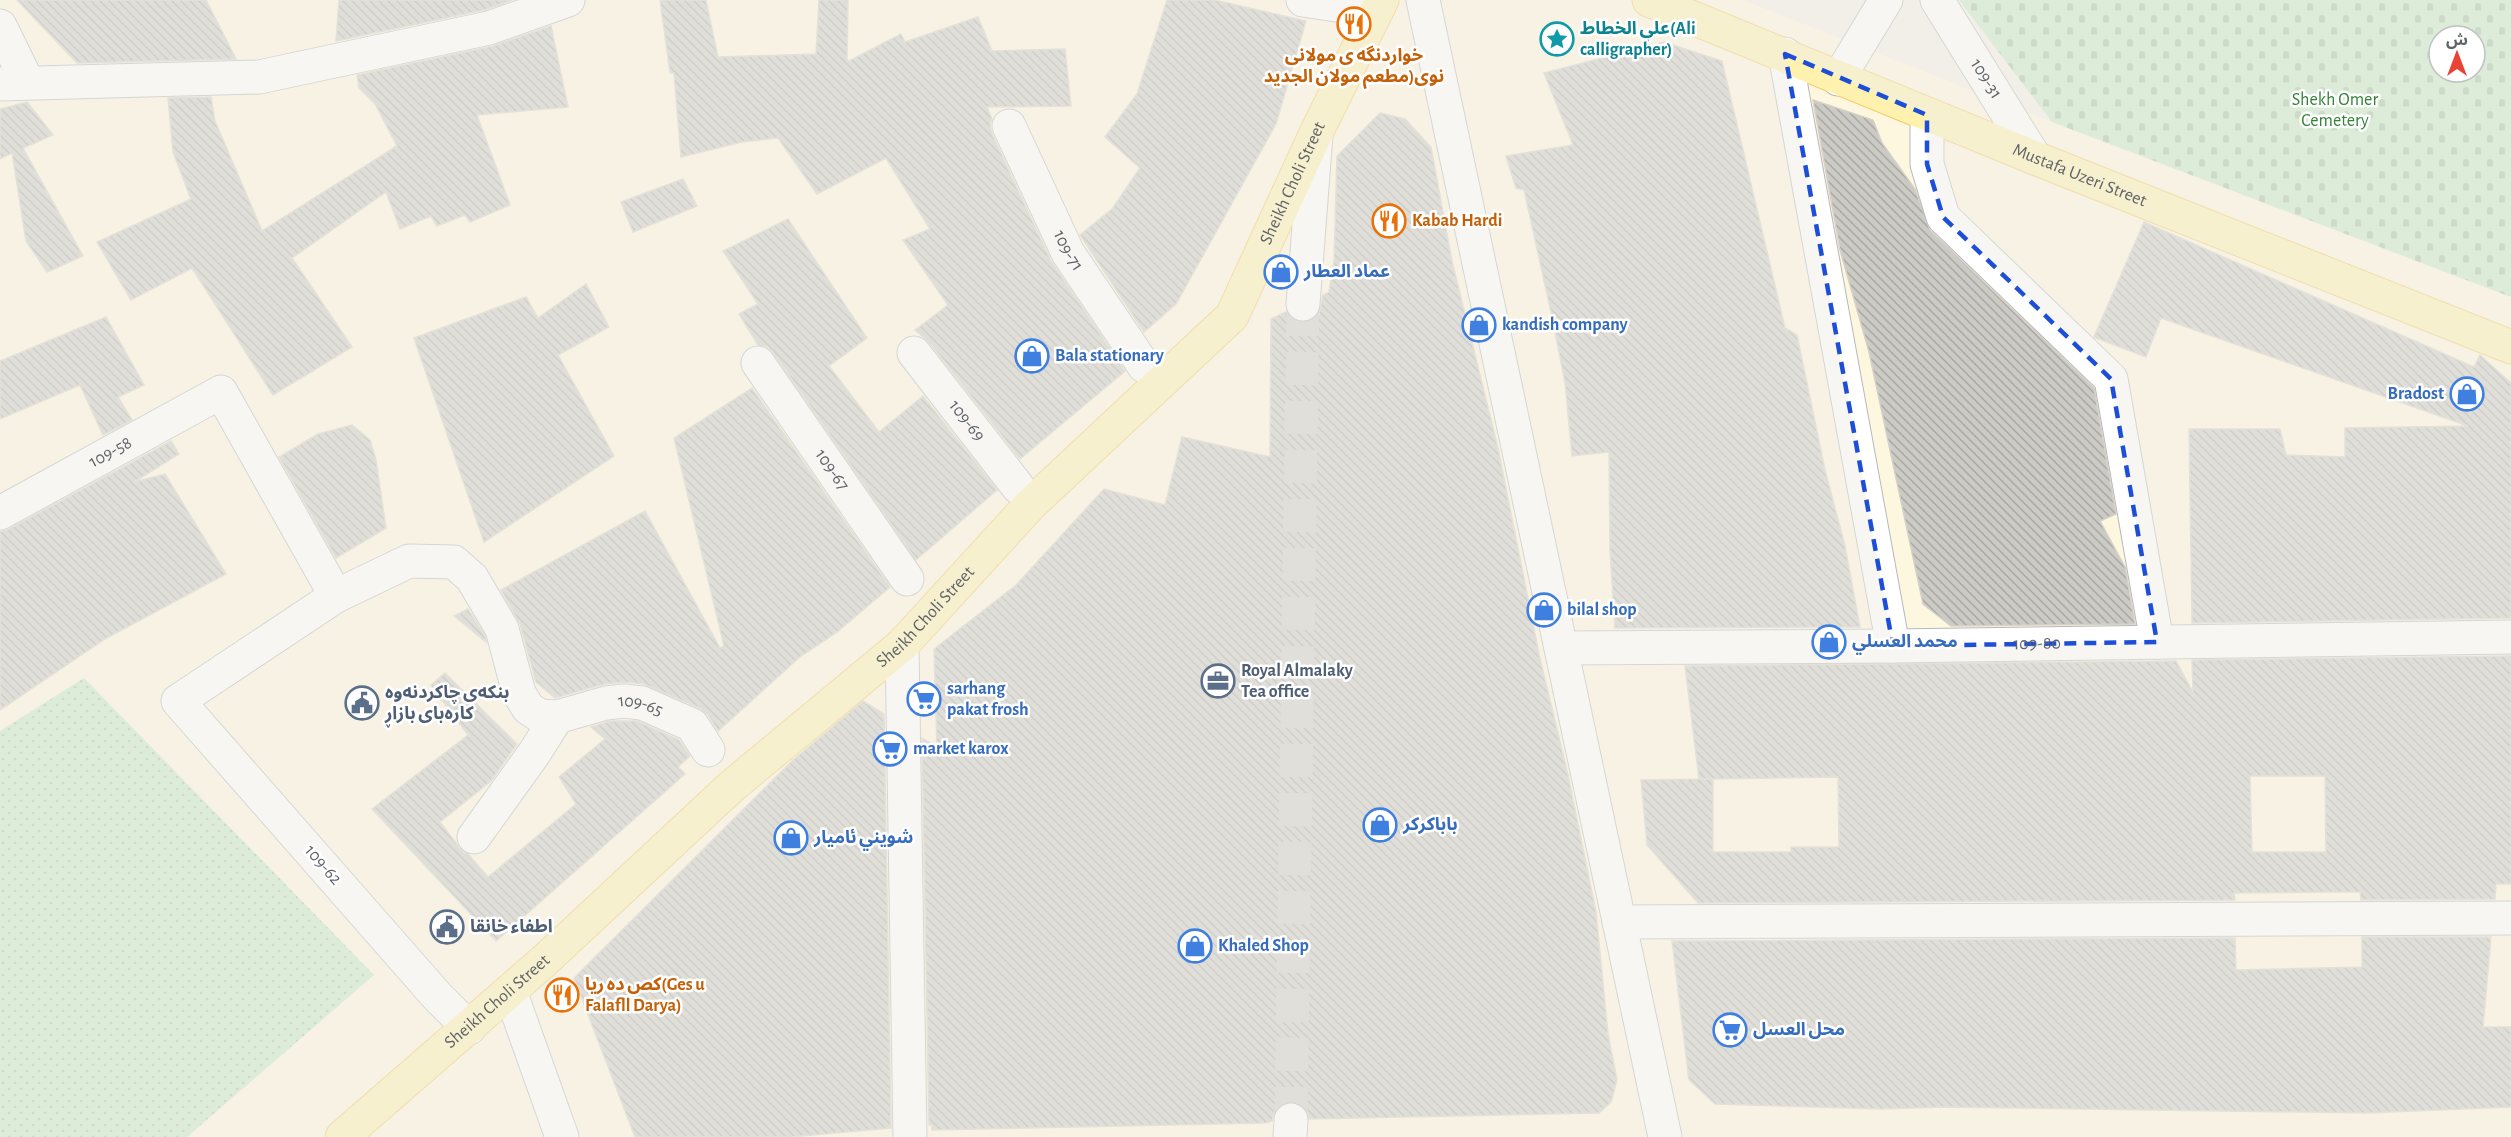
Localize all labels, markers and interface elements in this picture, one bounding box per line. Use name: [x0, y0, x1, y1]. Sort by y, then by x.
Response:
restaurant icon: خواردنگه ی مولانی نوی(مطعم مولان الجديد: [1336, 6, 1372, 42]
place label: علي الخطاط(Ali calligrapher): [1580, 20, 1696, 59]
place icon: علي الخطاط(Ali calligrapher): [1539, 21, 1575, 57]
north arrow: [2427, 24, 2487, 84]
text: ش: [2446, 32, 2468, 49]
place label: خواردنگه ی مولانی نوی(مطعم مولان الجديد: [1264, 45, 1444, 89]
street label: 109-31: [1967, 56, 2005, 102]
park label: Shekh Omer Cemetery: [2292, 91, 2378, 130]
street label: Sheikh Choli Street: [1257, 119, 1329, 247]
street label: Mustafa Uzeri Street: [2010, 141, 2149, 210]
restaurant icon: Kabab Hardi: [1371, 203, 1407, 239]
place label: Kabab Hardi: [1412, 212, 1502, 230]
street label: 109-71: [1050, 228, 1086, 274]
shop icon: عماد العطار: [1263, 254, 1299, 290]
place label: عماد العطار: [1303, 263, 1390, 282]
shop icon: kandish company: [1461, 307, 1497, 343]
place label: kandish company: [1502, 316, 1628, 334]
shop icon: Bala stationary: [1014, 338, 1050, 374]
place label: Bala stationary: [1055, 347, 1165, 365]
shop icon: Bradost: [2449, 376, 2485, 412]
place label: Bradost: [2388, 385, 2444, 403]
street label: 109-69: [945, 397, 988, 445]
street label: 109-58: [86, 434, 135, 471]
street label: 109-67: [811, 446, 852, 494]
street label: Sheikh Choli Street: [873, 563, 978, 671]
shop icon: bilal shop: [1526, 592, 1562, 628]
place label: bilal shop: [1567, 601, 1637, 619]
shop icon: محمد العسلي: [1811, 624, 1847, 660]
place label: محمد العسلي: [1852, 633, 1958, 655]
street label: 109-80: [2013, 635, 2061, 653]
place label: Royal Almalaky Tea office: [1241, 662, 1354, 701]
office icon: Royal Almalaky Tea office: [1200, 663, 1236, 699]
place label: sarhang pakat frosh: [947, 680, 1029, 719]
supermarket icon: sarhang pakat frosh: [906, 681, 942, 717]
place label: بنکەی چاکردنەوە کارەبای بازاڕ: [384, 684, 510, 728]
public building icon: بنکەی چاکردنەوە کارەبای بازاڕ: [344, 685, 380, 721]
street label: 109-65: [617, 692, 666, 720]
supermarket icon: market karox: [872, 731, 908, 767]
place label: market karox: [913, 740, 1009, 758]
shop icon: باباكركر: [1362, 807, 1398, 843]
place label: باباكركر: [1402, 816, 1458, 835]
shop icon: شويني ئامیار: [773, 820, 809, 856]
place label: شويني ئامیار: [813, 828, 913, 851]
street label: 109-62: [301, 842, 345, 888]
public building icon: اطفاء خانقا: [429, 909, 465, 945]
place label: اطفاء خانقا: [470, 918, 553, 936]
shop icon: Khaled Shop: [1177, 928, 1213, 964]
place label: Khaled Shop: [1218, 937, 1309, 955]
street label: Sheikh Choli Street: [441, 951, 554, 1052]
place label: کص ده ریا(Ges u Falafll Darya): [585, 976, 705, 1015]
restaurant icon: کص ده ریا(Ges u Falafll Darya): [544, 977, 580, 1013]
supermarket icon: محل العسل: [1712, 1012, 1748, 1048]
place label: محل العسل: [1753, 1021, 1845, 1039]

